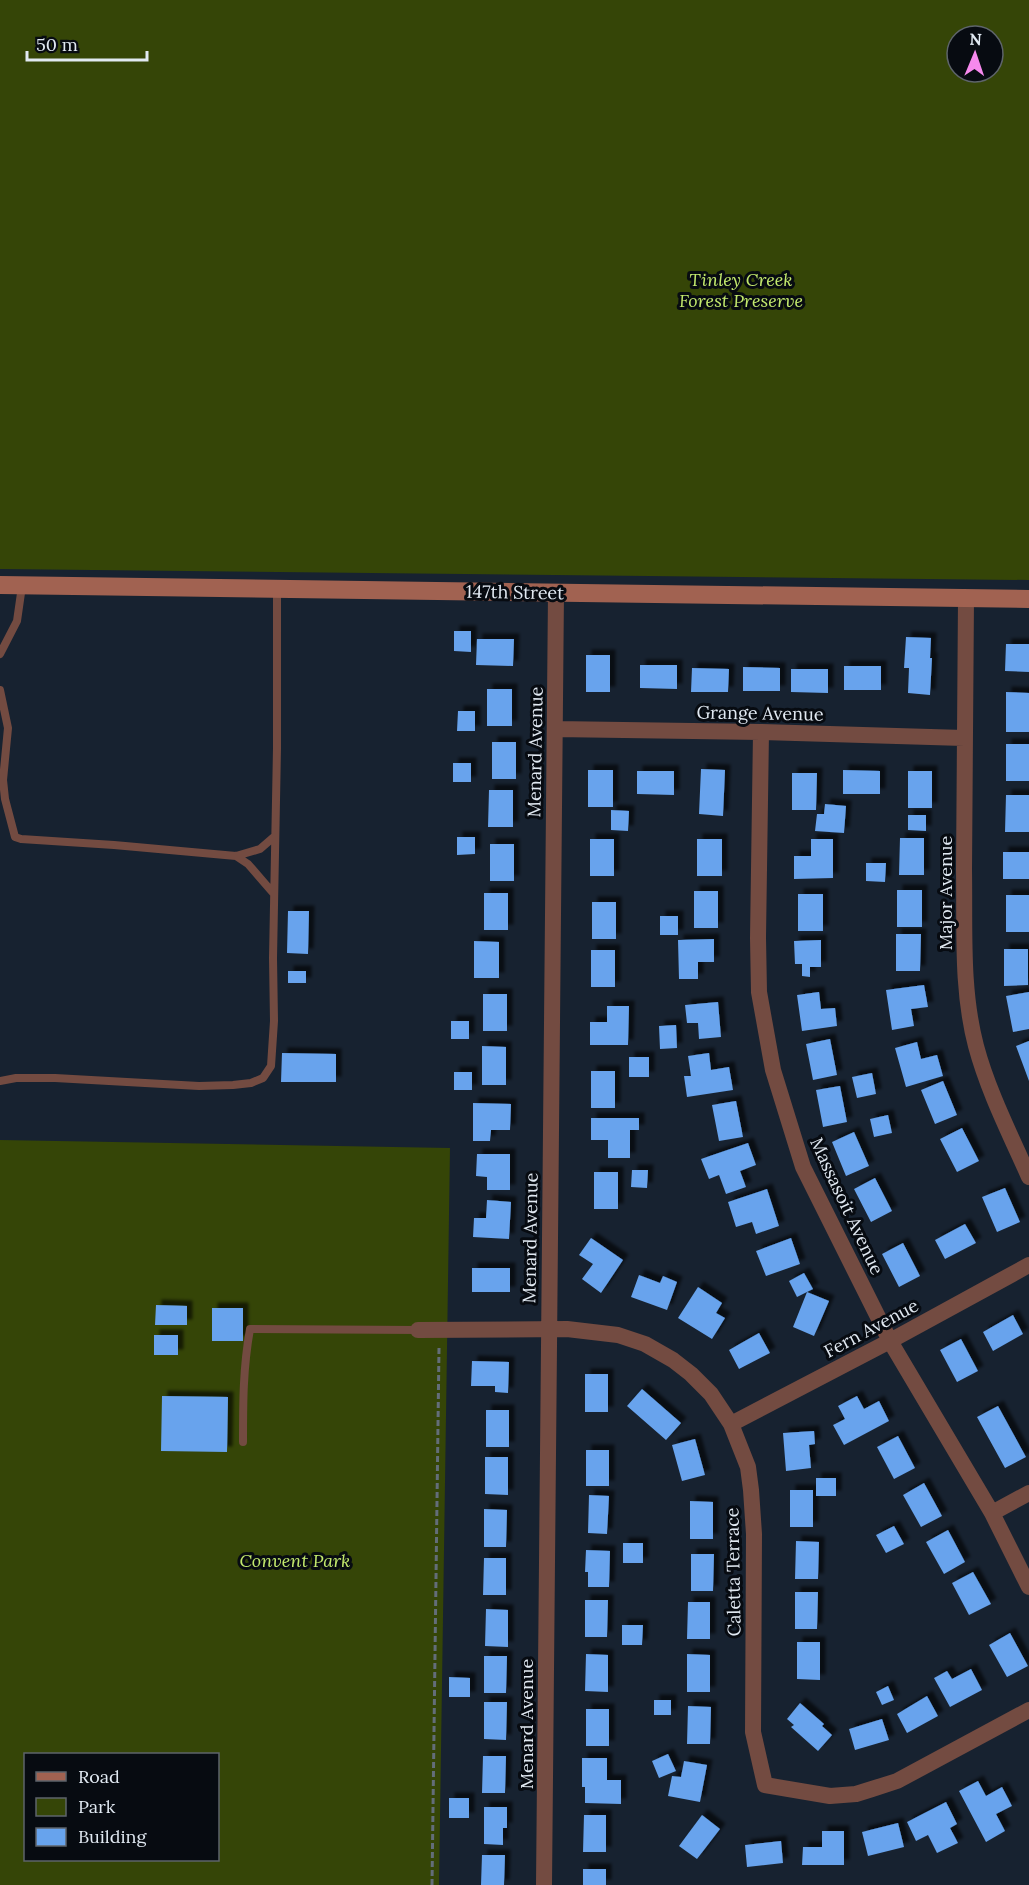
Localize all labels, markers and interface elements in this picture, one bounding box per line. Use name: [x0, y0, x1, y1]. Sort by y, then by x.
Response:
scale bar: [27, 24, 147, 62]
north arrow: [945, 24, 1005, 84]
text: N: [969, 29, 982, 49]
text: 50 m: [36, 33, 78, 56]
park label: Tinley Creek Forest Preserve: [679, 268, 803, 312]
street label: 147th Street: [466, 580, 564, 604]
street label: Menard Avenue: [522, 686, 548, 818]
street label: Grange Avenue: [696, 700, 824, 726]
street label: Major Avenue: [934, 835, 957, 950]
street label: Massasoit Avenue: [805, 1134, 889, 1278]
street label: Menard Avenue: [517, 1172, 543, 1304]
street label: Fern Avenue: [820, 1293, 922, 1363]
street label: Caletta Terrace: [720, 1507, 746, 1637]
park label: Convent Park: [240, 1549, 350, 1572]
street label: Menard Avenue: [515, 1658, 538, 1789]
legend: [24, 1753, 219, 1861]
text: Road: [78, 1765, 120, 1788]
text: Park: [78, 1795, 116, 1818]
text: Building: [78, 1825, 148, 1848]

